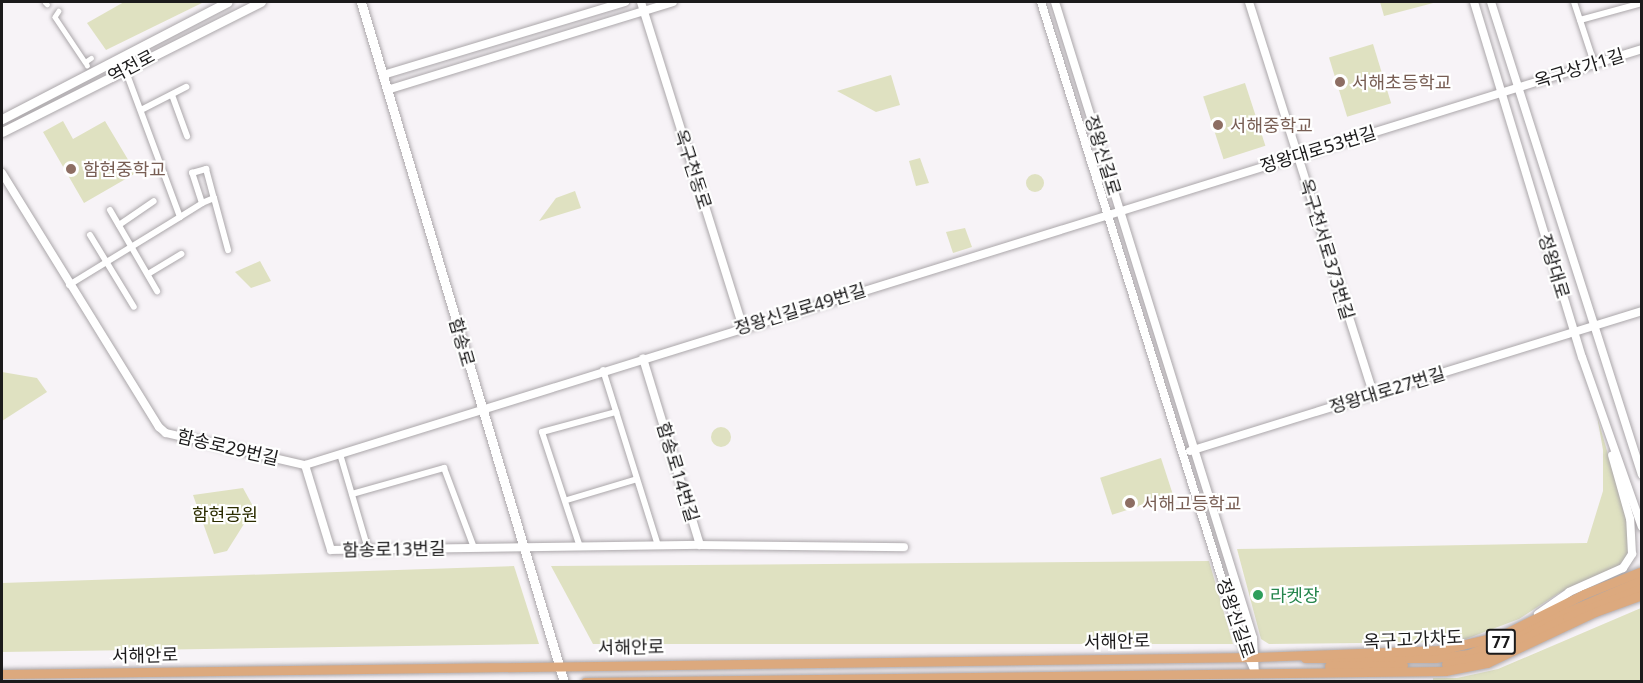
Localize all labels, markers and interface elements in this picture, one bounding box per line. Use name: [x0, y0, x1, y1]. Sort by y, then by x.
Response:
street label: 옥구상가1길: [1531, 44, 1627, 92]
street label: 역전로: [104, 45, 158, 87]
place label: 서해초등학교: [1352, 71, 1451, 93]
marker: 서해초등학교: [1333, 75, 1347, 89]
street label: 정왕신길로: [1081, 112, 1125, 198]
place label: 서해중학교: [1230, 114, 1313, 136]
marker: 서해중학교: [1211, 118, 1225, 132]
street label: 정왕대로53번길: [1257, 121, 1379, 177]
street label: 옥구천동로: [670, 126, 716, 212]
place label: 함현중학교: [83, 158, 166, 180]
marker: 함현중학교: [64, 162, 78, 176]
street label: 옥구천서로373번길: [1295, 176, 1359, 322]
street label: 정왕대로: [1534, 231, 1574, 301]
street label: 정왕신길로49번길: [732, 279, 868, 339]
street label: 함송로: [445, 315, 479, 369]
street label: 정왕대로27번길: [1326, 362, 1448, 418]
street label: 함송로14번길: [653, 419, 703, 525]
street label: 함송로29번길: [175, 425, 281, 469]
place label: 서해고등학교: [1142, 492, 1241, 514]
marker: 서해고등학교: [1123, 496, 1137, 510]
park label: 함현공원: [192, 503, 258, 525]
street label: 함송로13번길: [342, 537, 446, 561]
street label: 정왕신길로: [1212, 575, 1260, 661]
place label: 라켓장: [1270, 584, 1320, 606]
marker: 라켓장: [1251, 588, 1265, 602]
street label: 옥구고가차도: [1363, 626, 1463, 652]
road number: 77: [1484, 629, 1518, 655]
street label: 서해안로: [1084, 630, 1150, 652]
street label: 서해안로: [598, 636, 664, 658]
street label: 서해안로: [112, 644, 178, 666]

